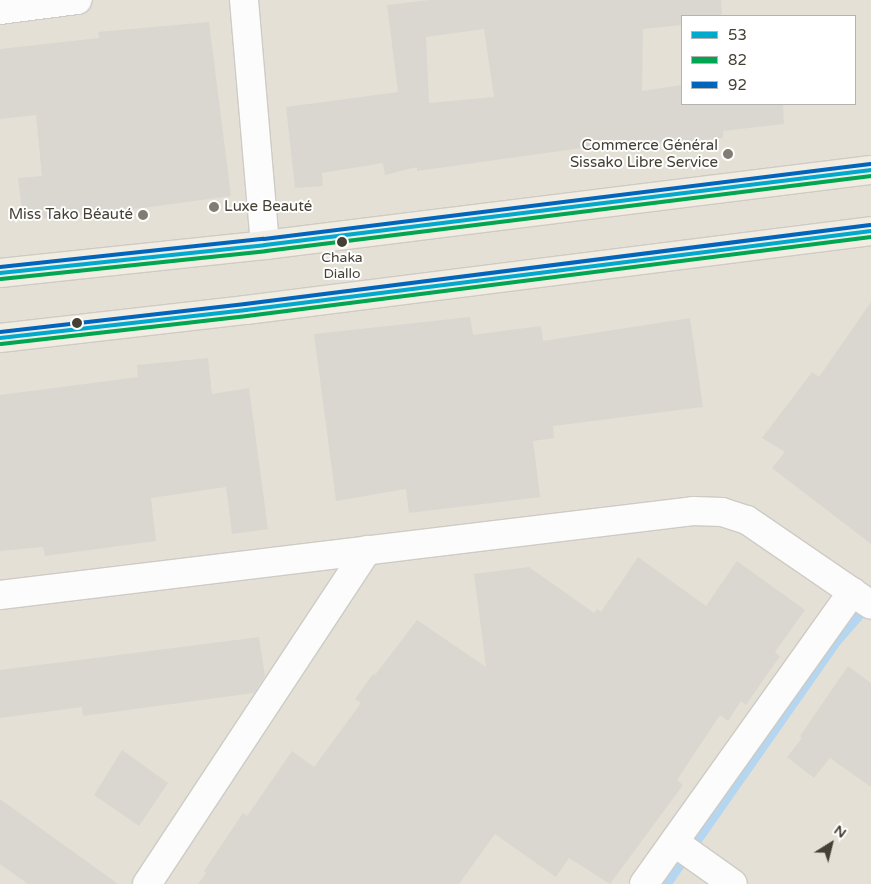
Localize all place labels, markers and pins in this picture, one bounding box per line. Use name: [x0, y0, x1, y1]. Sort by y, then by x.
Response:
place label: Commerce Général Sissako Libre Service: [570, 136, 718, 171]
marker: Commerce Général Sissako Libre Service: [722, 148, 734, 160]
place label: Luxe Beauté: [224, 198, 312, 216]
marker: Luxe Beauté: [208, 201, 220, 213]
place label: Miss Tako Béauté: [9, 206, 133, 224]
marker: Miss Tako Béauté: [137, 209, 149, 221]
marker: Chaka Diallo: [337, 237, 347, 247]
place label: Chaka Diallo: [321, 250, 363, 282]
unlabelled marker: [72, 318, 82, 328]

